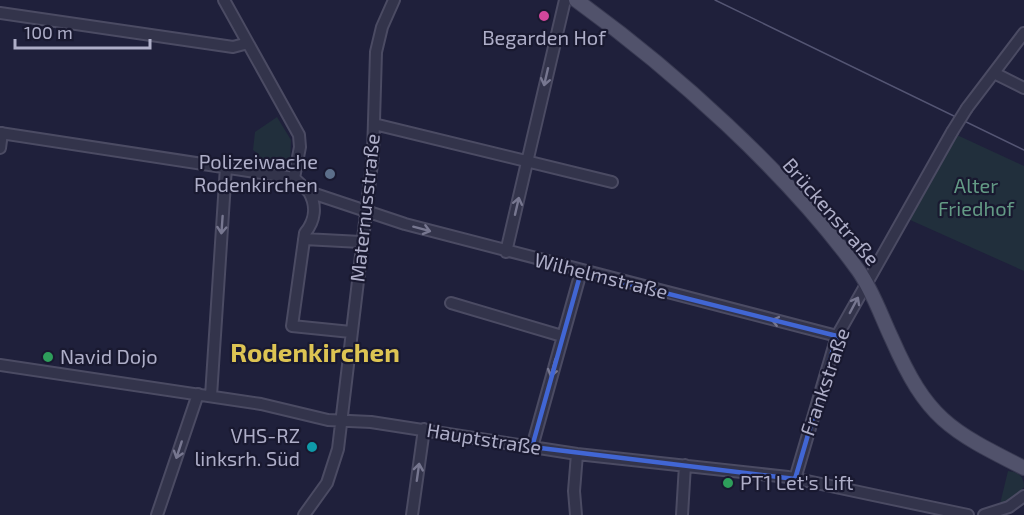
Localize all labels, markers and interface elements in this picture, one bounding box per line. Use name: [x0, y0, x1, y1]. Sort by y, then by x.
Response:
marker: Begarden Hof: [537, 9, 551, 23]
scale bar: [15, 12, 150, 50]
text: 100 m: [24, 21, 73, 43]
place label: Begarden Hof: [482, 25, 606, 49]
one-way arrow: [540, 68, 552, 87]
street label: Maternusstraße: [344, 132, 384, 283]
place label: Polizeiwache Rodenkirchen: [194, 149, 318, 196]
street label: Brückenstraße: [778, 153, 885, 270]
marker: Polizeiwache Rodenkirchen: [323, 167, 337, 181]
park label: Alter Friedhof: [938, 173, 1014, 220]
one-way arrow: [511, 196, 523, 215]
one-way arrow: [217, 215, 228, 235]
one-way arrow: [412, 224, 431, 235]
street label: Wilhelmstraße: [532, 247, 670, 303]
one-way arrow: [849, 296, 860, 314]
one-way arrow: [771, 315, 790, 327]
street label: Frankstraße: [794, 325, 854, 439]
district label: Rodenkirchen: [230, 336, 400, 367]
place label: Navid Dojo: [60, 344, 158, 368]
marker: Navid Dojo: [41, 350, 55, 364]
one-way arrow: [547, 358, 558, 377]
street label: Hauptstraße: [425, 417, 543, 459]
place label: VHS-RZ linksrh. Süd: [194, 423, 300, 470]
one-way arrow: [173, 440, 184, 459]
marker: VHS-RZ linksrh. Süd: [305, 440, 319, 454]
one-way arrow: [413, 462, 424, 482]
place label: PT1 Let's Lift: [740, 470, 854, 494]
marker: PT1 Let's Lift: [721, 476, 735, 490]

